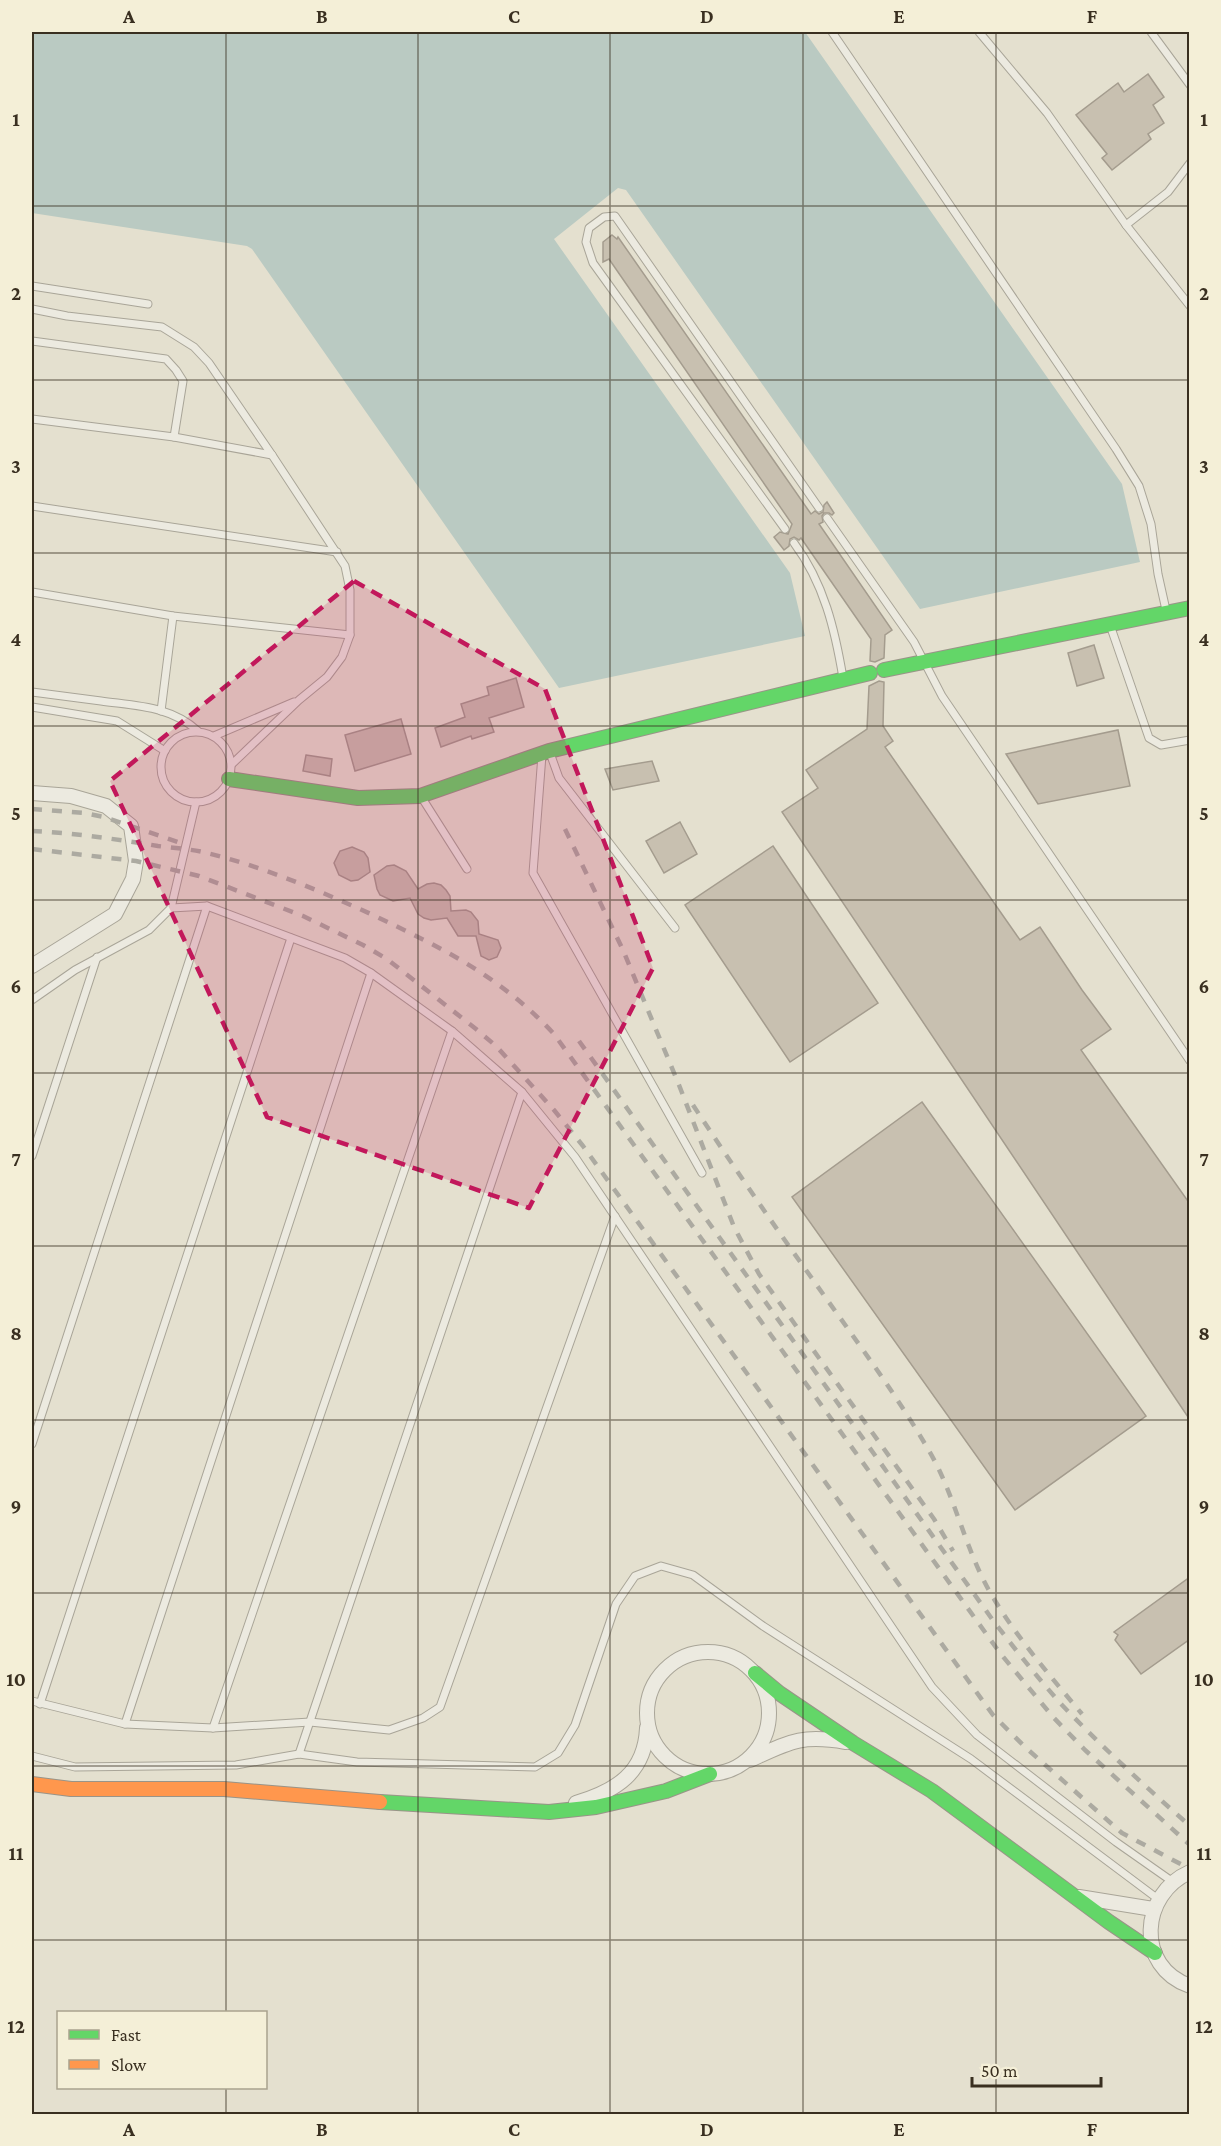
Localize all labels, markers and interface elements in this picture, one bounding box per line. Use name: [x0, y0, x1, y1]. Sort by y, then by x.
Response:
text: A: [122, 5, 136, 27]
text: B: [316, 5, 328, 27]
text: C: [508, 5, 520, 27]
text: D: [700, 5, 714, 27]
text: E: [893, 5, 905, 27]
text: F: [1087, 5, 1098, 27]
text: 1: [12, 108, 20, 130]
text: 1: [1200, 108, 1208, 130]
text: 2: [11, 282, 21, 304]
text: 2: [1199, 282, 1209, 304]
text: 3: [11, 455, 21, 477]
text: 3: [1199, 455, 1209, 477]
text: 4: [11, 628, 22, 650]
text: 4: [1199, 628, 1210, 650]
text: 5: [11, 802, 21, 824]
text: 5: [1199, 802, 1209, 824]
text: 6: [11, 975, 21, 997]
text: 6: [1199, 975, 1209, 997]
text: 7: [11, 1148, 21, 1170]
text: 7: [1199, 1148, 1209, 1170]
text: 8: [10, 1322, 22, 1344]
text: 8: [1198, 1322, 1210, 1344]
text: 9: [11, 1495, 21, 1517]
text: 9: [1199, 1495, 1209, 1517]
text: 10: [6, 1668, 26, 1690]
text: 10: [1194, 1668, 1214, 1690]
text: 11: [9, 1842, 24, 1864]
text: 11: [1197, 1842, 1212, 1864]
legend: [57, 2011, 267, 2089]
text: 12: [7, 2015, 25, 2037]
text: 12: [1195, 2015, 1213, 2037]
text: Fast: [111, 2025, 142, 2045]
scale bar: [972, 2050, 1101, 2088]
text: Slow: [111, 2055, 147, 2075]
text: 50 m: [981, 2061, 1018, 2081]
text: A: [122, 2118, 136, 2140]
text: B: [316, 2118, 328, 2140]
text: C: [508, 2118, 520, 2140]
text: D: [700, 2118, 714, 2140]
text: E: [893, 2118, 905, 2140]
text: F: [1087, 2118, 1098, 2140]

